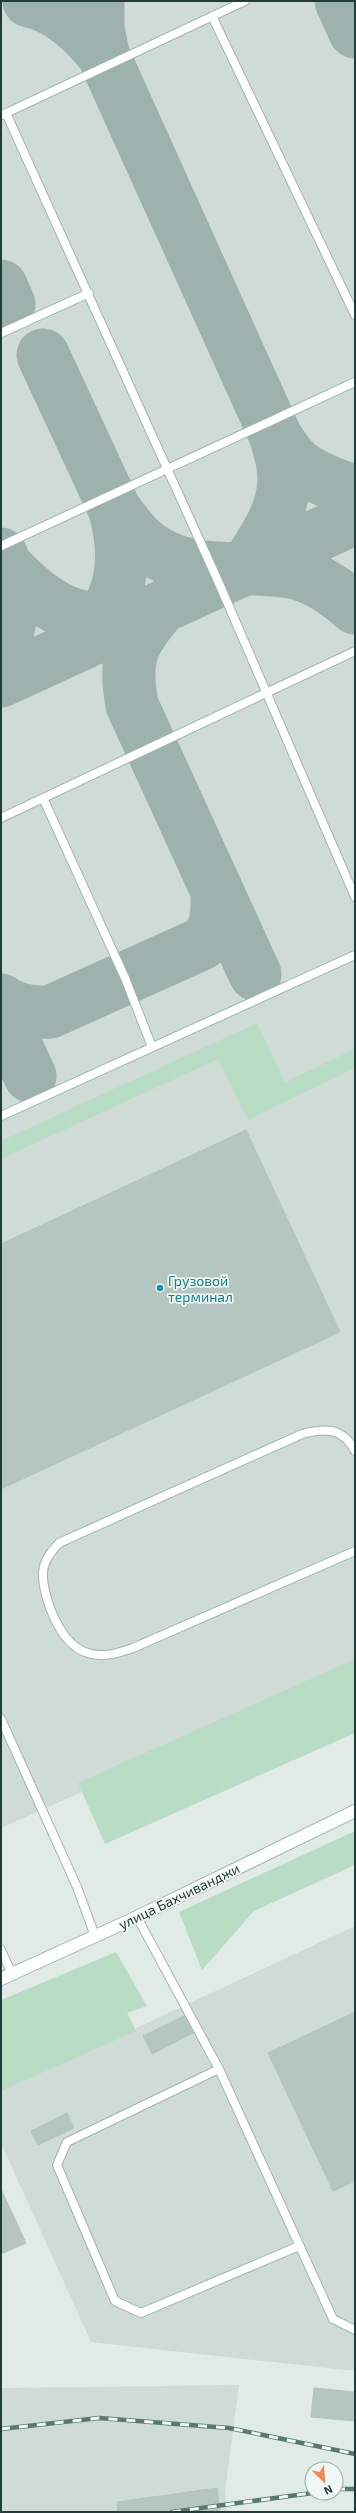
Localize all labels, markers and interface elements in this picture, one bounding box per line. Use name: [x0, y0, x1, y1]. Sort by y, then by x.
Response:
place label: Грузовой терминал: [168, 1272, 233, 1305]
marker: Грузовой терминал: [155, 1283, 165, 1293]
street label: улица Бахчиванджи: [116, 1859, 242, 1933]
north arrow: [304, 2461, 344, 2501]
text: N: [322, 2483, 335, 2498]

